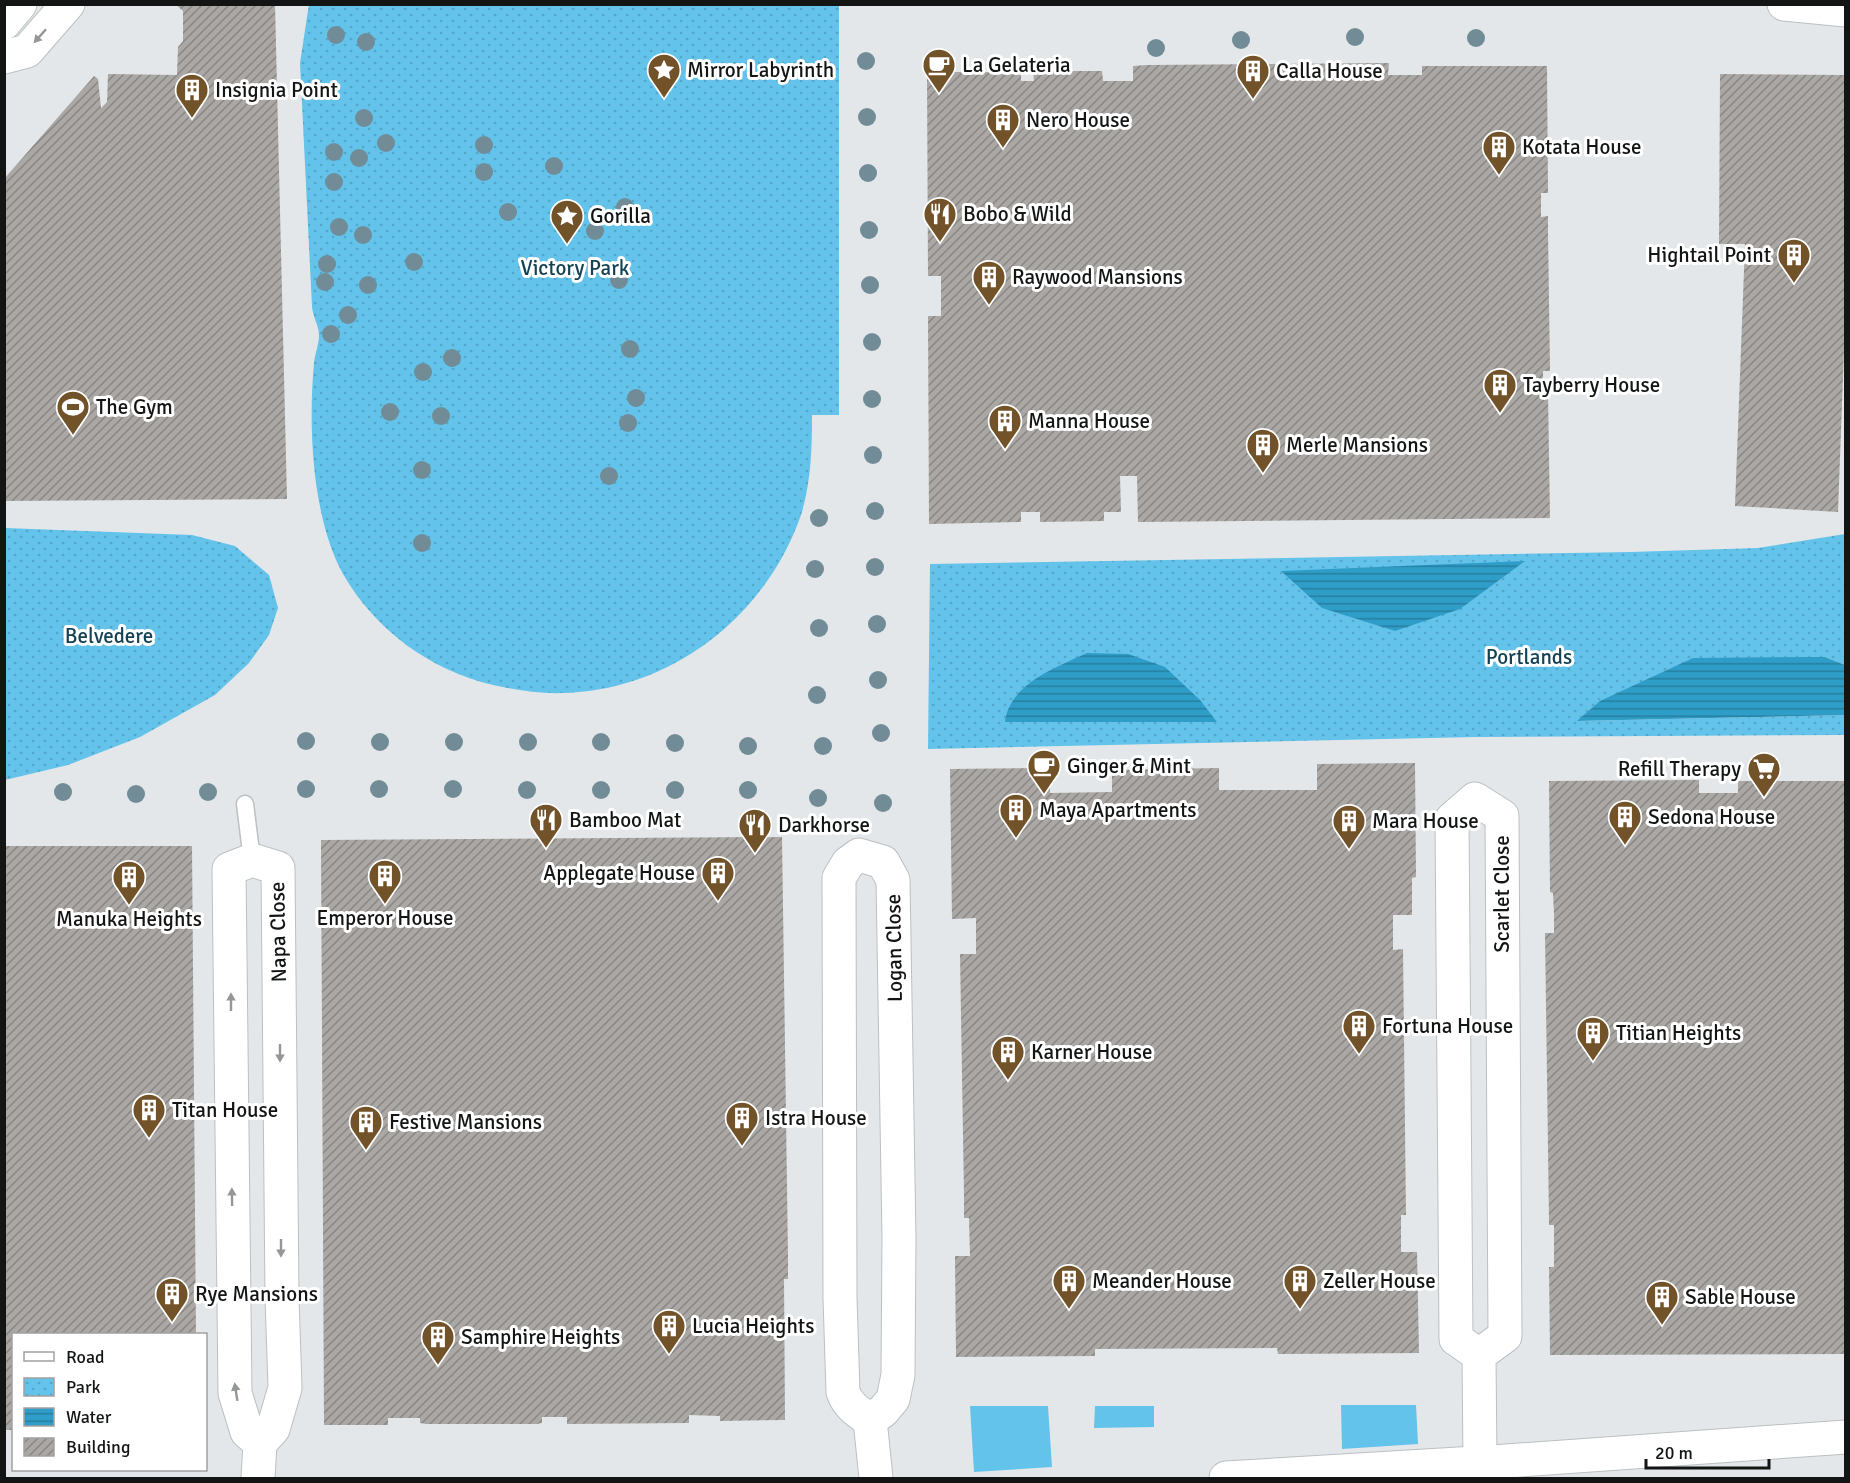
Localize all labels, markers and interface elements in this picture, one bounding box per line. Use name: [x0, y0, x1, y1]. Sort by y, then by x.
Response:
one-way arrow: [34, 28, 47, 43]
cafe icon: La Gelateria: [921, 47, 957, 94]
place icon: Mirror Labyrinth: [646, 52, 682, 99]
place label: La Gelateria: [962, 52, 1071, 78]
building icon: Calla House: [1235, 53, 1271, 100]
place label: Mirror Labyrinth: [687, 57, 834, 83]
place label: Calla House: [1276, 58, 1383, 84]
building icon: Insignia Point: [174, 72, 210, 119]
place label: Insignia Point: [215, 77, 338, 103]
building icon: Nero House: [985, 102, 1021, 149]
place label: Nero House: [1026, 107, 1130, 133]
building icon: Kotata House: [1481, 129, 1517, 176]
place label: Kotata House: [1522, 134, 1642, 160]
restaurant icon: Bobo & Wild: [922, 196, 958, 243]
place icon: Gorilla: [549, 198, 585, 245]
place label: Bobo & Wild: [963, 201, 1072, 227]
place label: Gorilla: [590, 203, 651, 229]
building icon: Hightail Point: [1776, 237, 1812, 284]
place label: Hightail Point: [1647, 242, 1771, 268]
park label: Victory Park: [521, 255, 630, 281]
building icon: Raywood Mansions: [971, 259, 1007, 306]
place label: Raywood Mansions: [1012, 264, 1183, 290]
building icon: Tayberry House: [1482, 367, 1518, 414]
place label: Tayberry House: [1523, 372, 1660, 398]
sports icon: The Gym: [55, 389, 91, 436]
place label: The Gym: [96, 394, 173, 420]
building icon: Manna House: [987, 403, 1023, 450]
place label: Manna House: [1028, 408, 1150, 434]
building icon: Merle Mansions: [1245, 427, 1281, 474]
place label: Merle Mansions: [1286, 432, 1428, 458]
park label: Belvedere: [65, 623, 153, 649]
park label: Portlands: [1486, 644, 1572, 670]
cafe icon: Ginger & Mint: [1026, 748, 1062, 795]
supermarket icon: Refill Therapy: [1746, 751, 1782, 798]
place label: Ginger & Mint: [1067, 753, 1191, 779]
place label: Refill Therapy: [1618, 756, 1741, 782]
building icon: Maya Apartments: [998, 792, 1034, 839]
place label: Maya Apartments: [1039, 797, 1197, 823]
building icon: Sedona House: [1607, 799, 1643, 846]
restaurant icon: Bamboo Mat: [528, 802, 564, 849]
building icon: Mara House: [1331, 803, 1367, 850]
place label: Sedona House: [1648, 804, 1775, 830]
place label: Bamboo Mat: [569, 807, 681, 833]
restaurant icon: Darkhorse: [737, 807, 773, 854]
place label: Mara House: [1372, 808, 1479, 834]
place label: Darkhorse: [778, 812, 870, 838]
street label: Scarlet Close: [1489, 835, 1515, 953]
building icon: Applegate House: [700, 855, 736, 902]
building icon: Emperor House: [367, 858, 403, 905]
building icon: Manuka Heights: [111, 859, 147, 906]
place label: Applegate House: [543, 860, 695, 886]
street label: Napa Close: [264, 881, 292, 983]
street label: Logan Close: [880, 894, 908, 1002]
place label: Emperor House: [316, 905, 454, 931]
place label: Manuka Heights: [56, 906, 202, 932]
one-way arrow: [226, 993, 235, 1012]
building icon: Fortuna House: [1341, 1008, 1377, 1055]
place label: Fortuna House: [1382, 1013, 1513, 1039]
building icon: Titian Heights: [1575, 1015, 1611, 1062]
place label: Titian Heights: [1616, 1020, 1741, 1046]
building icon: Karner House: [990, 1034, 1026, 1081]
place label: Karner House: [1031, 1039, 1152, 1065]
one-way arrow: [275, 1043, 285, 1062]
building icon: Titan House: [131, 1092, 167, 1139]
place label: Titan House: [172, 1097, 278, 1123]
building icon: Istra House: [724, 1100, 760, 1147]
building icon: Festive Mansions: [348, 1104, 384, 1151]
place label: Istra House: [765, 1105, 867, 1131]
place label: Festive Mansions: [389, 1109, 542, 1135]
one-way arrow: [227, 1188, 237, 1207]
one-way arrow: [276, 1238, 286, 1257]
building icon: Meander House: [1051, 1263, 1087, 1310]
building icon: Zeller House: [1282, 1263, 1318, 1310]
place label: Meander House: [1092, 1268, 1232, 1294]
place label: Zeller House: [1323, 1268, 1436, 1294]
building icon: Rye Mansions: [154, 1276, 190, 1323]
building icon: Sable House: [1644, 1279, 1680, 1326]
place label: Rye Mansions: [195, 1281, 318, 1307]
place label: Sable House: [1685, 1284, 1796, 1310]
building icon: Lucia Heights: [651, 1308, 687, 1355]
place label: Lucia Heights: [692, 1313, 814, 1339]
building icon: Samphire Heights: [420, 1319, 456, 1366]
place label: Samphire Heights: [461, 1324, 620, 1350]
legend: [12, 1333, 207, 1471]
text: Road: [66, 1346, 105, 1368]
text: Park: [66, 1376, 101, 1398]
one-way arrow: [232, 1382, 241, 1401]
text: Water: [66, 1406, 112, 1428]
scale bar: [1646, 1432, 1769, 1470]
text: Building: [66, 1436, 130, 1458]
text: 20 m: [1655, 1442, 1693, 1464]

